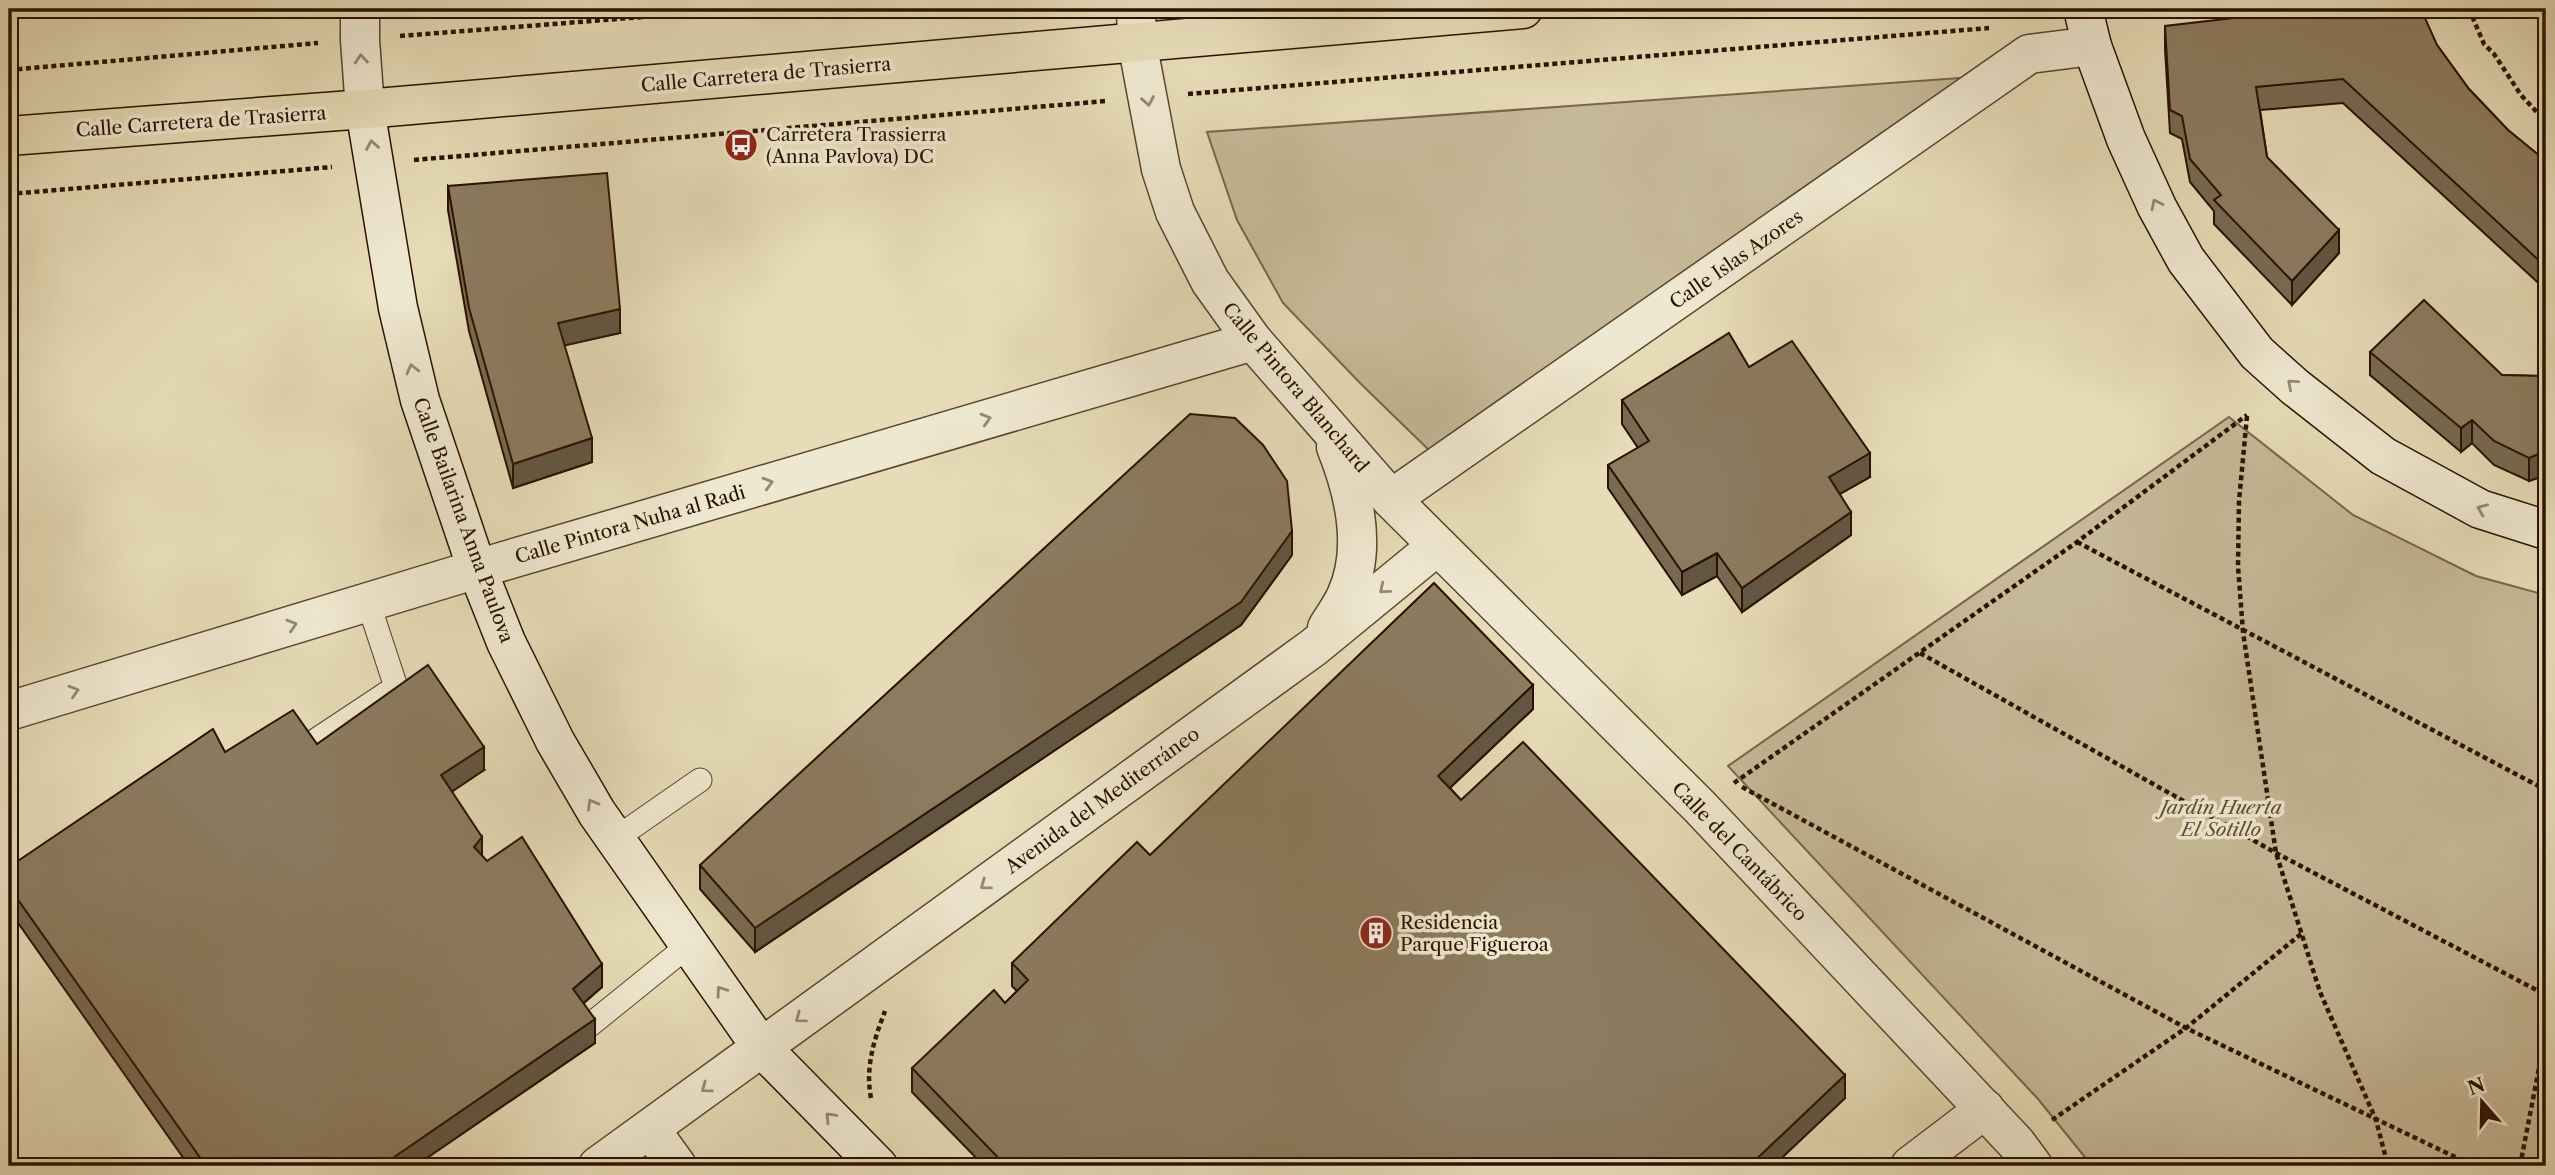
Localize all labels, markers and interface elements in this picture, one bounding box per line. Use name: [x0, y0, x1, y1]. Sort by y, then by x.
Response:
street label: Calle Carretera de Trasierra: [640, 52, 892, 97]
one-way arrow: [354, 53, 369, 64]
one-way arrow: [1140, 95, 1155, 106]
street label: Calle Carretera de Trasierra: [75, 101, 327, 142]
place label: Carretera Trassierra (Anna Pavlova) DC: [766, 123, 947, 168]
bus stop icon: Carretera Trassierra (Anna Pavlova) DC: [722, 126, 760, 164]
one-way arrow: [365, 139, 380, 151]
one-way arrow: [2151, 199, 2165, 211]
street label: Calle Islas Azores: [1665, 205, 1807, 314]
street label: Calle Pintora Blanchard: [1218, 298, 1374, 477]
one-way arrow: [406, 363, 421, 375]
one-way arrow: [2288, 380, 2301, 392]
street label: Calle Bailarina Anna Paulova: [408, 394, 519, 646]
one-way arrow: [980, 413, 992, 428]
one-way arrow: [762, 477, 774, 492]
street label: Calle Pintora Nuha al Radi: [512, 480, 748, 568]
one-way arrow: [2476, 503, 2488, 517]
one-way arrow: [1380, 581, 1392, 594]
one-way arrow: [285, 619, 297, 634]
one-way arrow: [68, 685, 80, 700]
street label: Avenida del Mediterráneo: [1000, 722, 1204, 879]
street label: Calle del Cantábrico: [1667, 777, 1812, 926]
park label: Jardín Huerta El Sotillo: [2155, 796, 2283, 841]
one-way arrow: [587, 799, 600, 811]
one-way arrow: [980, 877, 993, 889]
place label: Residencia Parque Figueroa: [1400, 911, 1549, 956]
building icon: Residencia Parque Figueroa: [1357, 914, 1395, 952]
one-way arrow: [717, 986, 730, 999]
one-way arrow: [795, 1010, 808, 1022]
north arrow: [2446, 1066, 2516, 1136]
text: N: [2465, 1073, 2488, 1100]
one-way arrow: [702, 1080, 714, 1092]
one-way arrow: [825, 1113, 838, 1126]

